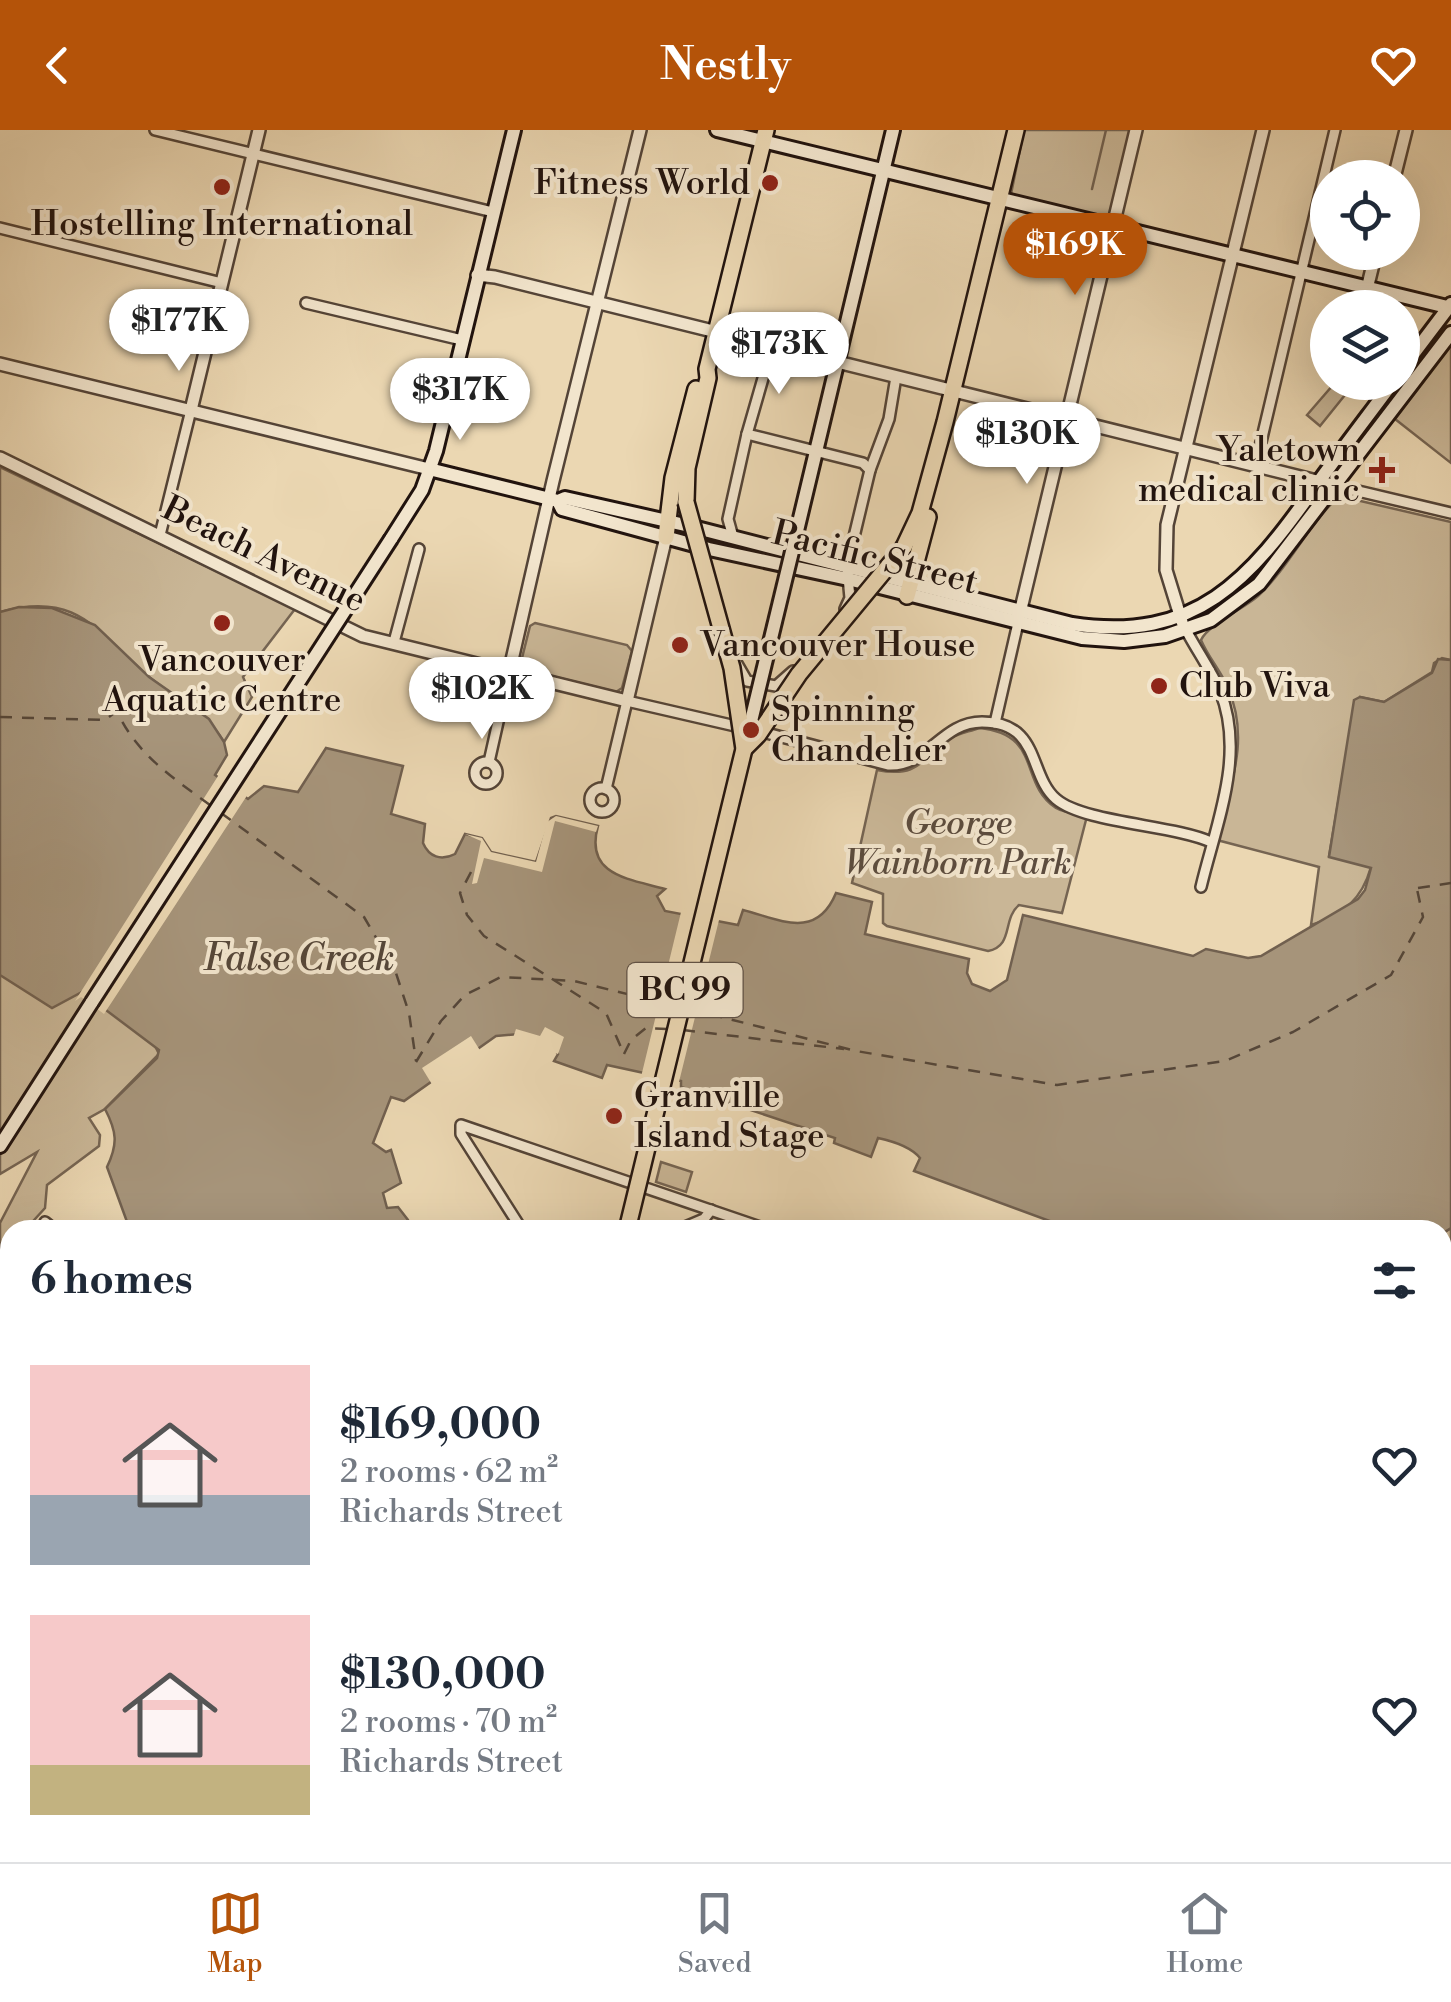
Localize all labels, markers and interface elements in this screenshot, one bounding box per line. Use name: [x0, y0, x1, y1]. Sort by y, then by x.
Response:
text: Nestly: [660, 37, 791, 94]
icon: back: [30, 38, 85, 93]
icon: heart: [1366, 38, 1421, 93]
map controls: [1310, 160, 1420, 400]
button: locate: [1310, 160, 1420, 270]
place label: Fitness World: [534, 162, 750, 205]
marker: Fitness World: [759, 172, 781, 194]
marker: Hostelling International: [211, 176, 233, 198]
place label: Hostelling International: [31, 203, 413, 246]
pin: $169K: [1005, 213, 1145, 298]
text: $169K: [1025, 225, 1125, 265]
pin: $177K: [109, 289, 249, 374]
button: layers: [1310, 290, 1420, 400]
text: $177K: [131, 301, 227, 341]
pin: $173K: [709, 312, 849, 397]
text: $173K: [731, 324, 827, 364]
pin: $317K: [390, 358, 530, 443]
text: $317K: [412, 370, 508, 410]
pin: $130K: [957, 402, 1097, 487]
text: $130K: [976, 414, 1078, 454]
place label: Yaletown medical clinic: [1138, 429, 1360, 512]
marker: Yaletown medical clinic: [1369, 457, 1395, 483]
street label: Beach Avenue: [154, 487, 373, 623]
street label: Pacific Street: [768, 512, 982, 604]
marker: Vancouver Aquatic Centre: [211, 612, 233, 634]
place label: Vancouver House: [699, 624, 975, 667]
marker: Vancouver House: [669, 634, 691, 656]
place label: Vancouver Aquatic Centre: [101, 639, 342, 722]
pin: $102K: [412, 657, 552, 742]
place label: Club Viva: [1179, 665, 1330, 708]
text: $102K: [431, 669, 533, 709]
marker: Club Viva: [1148, 675, 1170, 697]
place label: Spinning Chandelier: [771, 689, 947, 772]
marker: Spinning Chandelier: [740, 719, 762, 741]
park label: George Wainborn Park: [844, 802, 1072, 885]
water label: False Creek: [203, 935, 395, 982]
road number: BC 99: [628, 963, 742, 1017]
place label: Granville Island Stage: [634, 1075, 825, 1158]
marker: Granville Island Stage: [603, 1105, 625, 1127]
icon: filters: [1367, 1253, 1422, 1308]
text: 6 homes: [30, 1254, 193, 1307]
text: $169,000: [340, 1399, 541, 1452]
icon: home: [110, 1405, 230, 1525]
icon: heart: [1367, 1438, 1422, 1493]
text: 2 rooms · 62 m²: [340, 1452, 558, 1492]
text: Richards Street: [340, 1492, 563, 1532]
text: $130,000: [340, 1649, 545, 1702]
icon: home: [110, 1655, 230, 1775]
icon: heart: [1367, 1688, 1422, 1743]
text: 2 rooms · 70 m²: [340, 1702, 557, 1742]
text: Richards Street: [340, 1742, 563, 1782]
tab: Map: [208, 1886, 263, 1981]
tab: Saved: [678, 1886, 751, 1981]
tab: Home: [1167, 1886, 1243, 1981]

